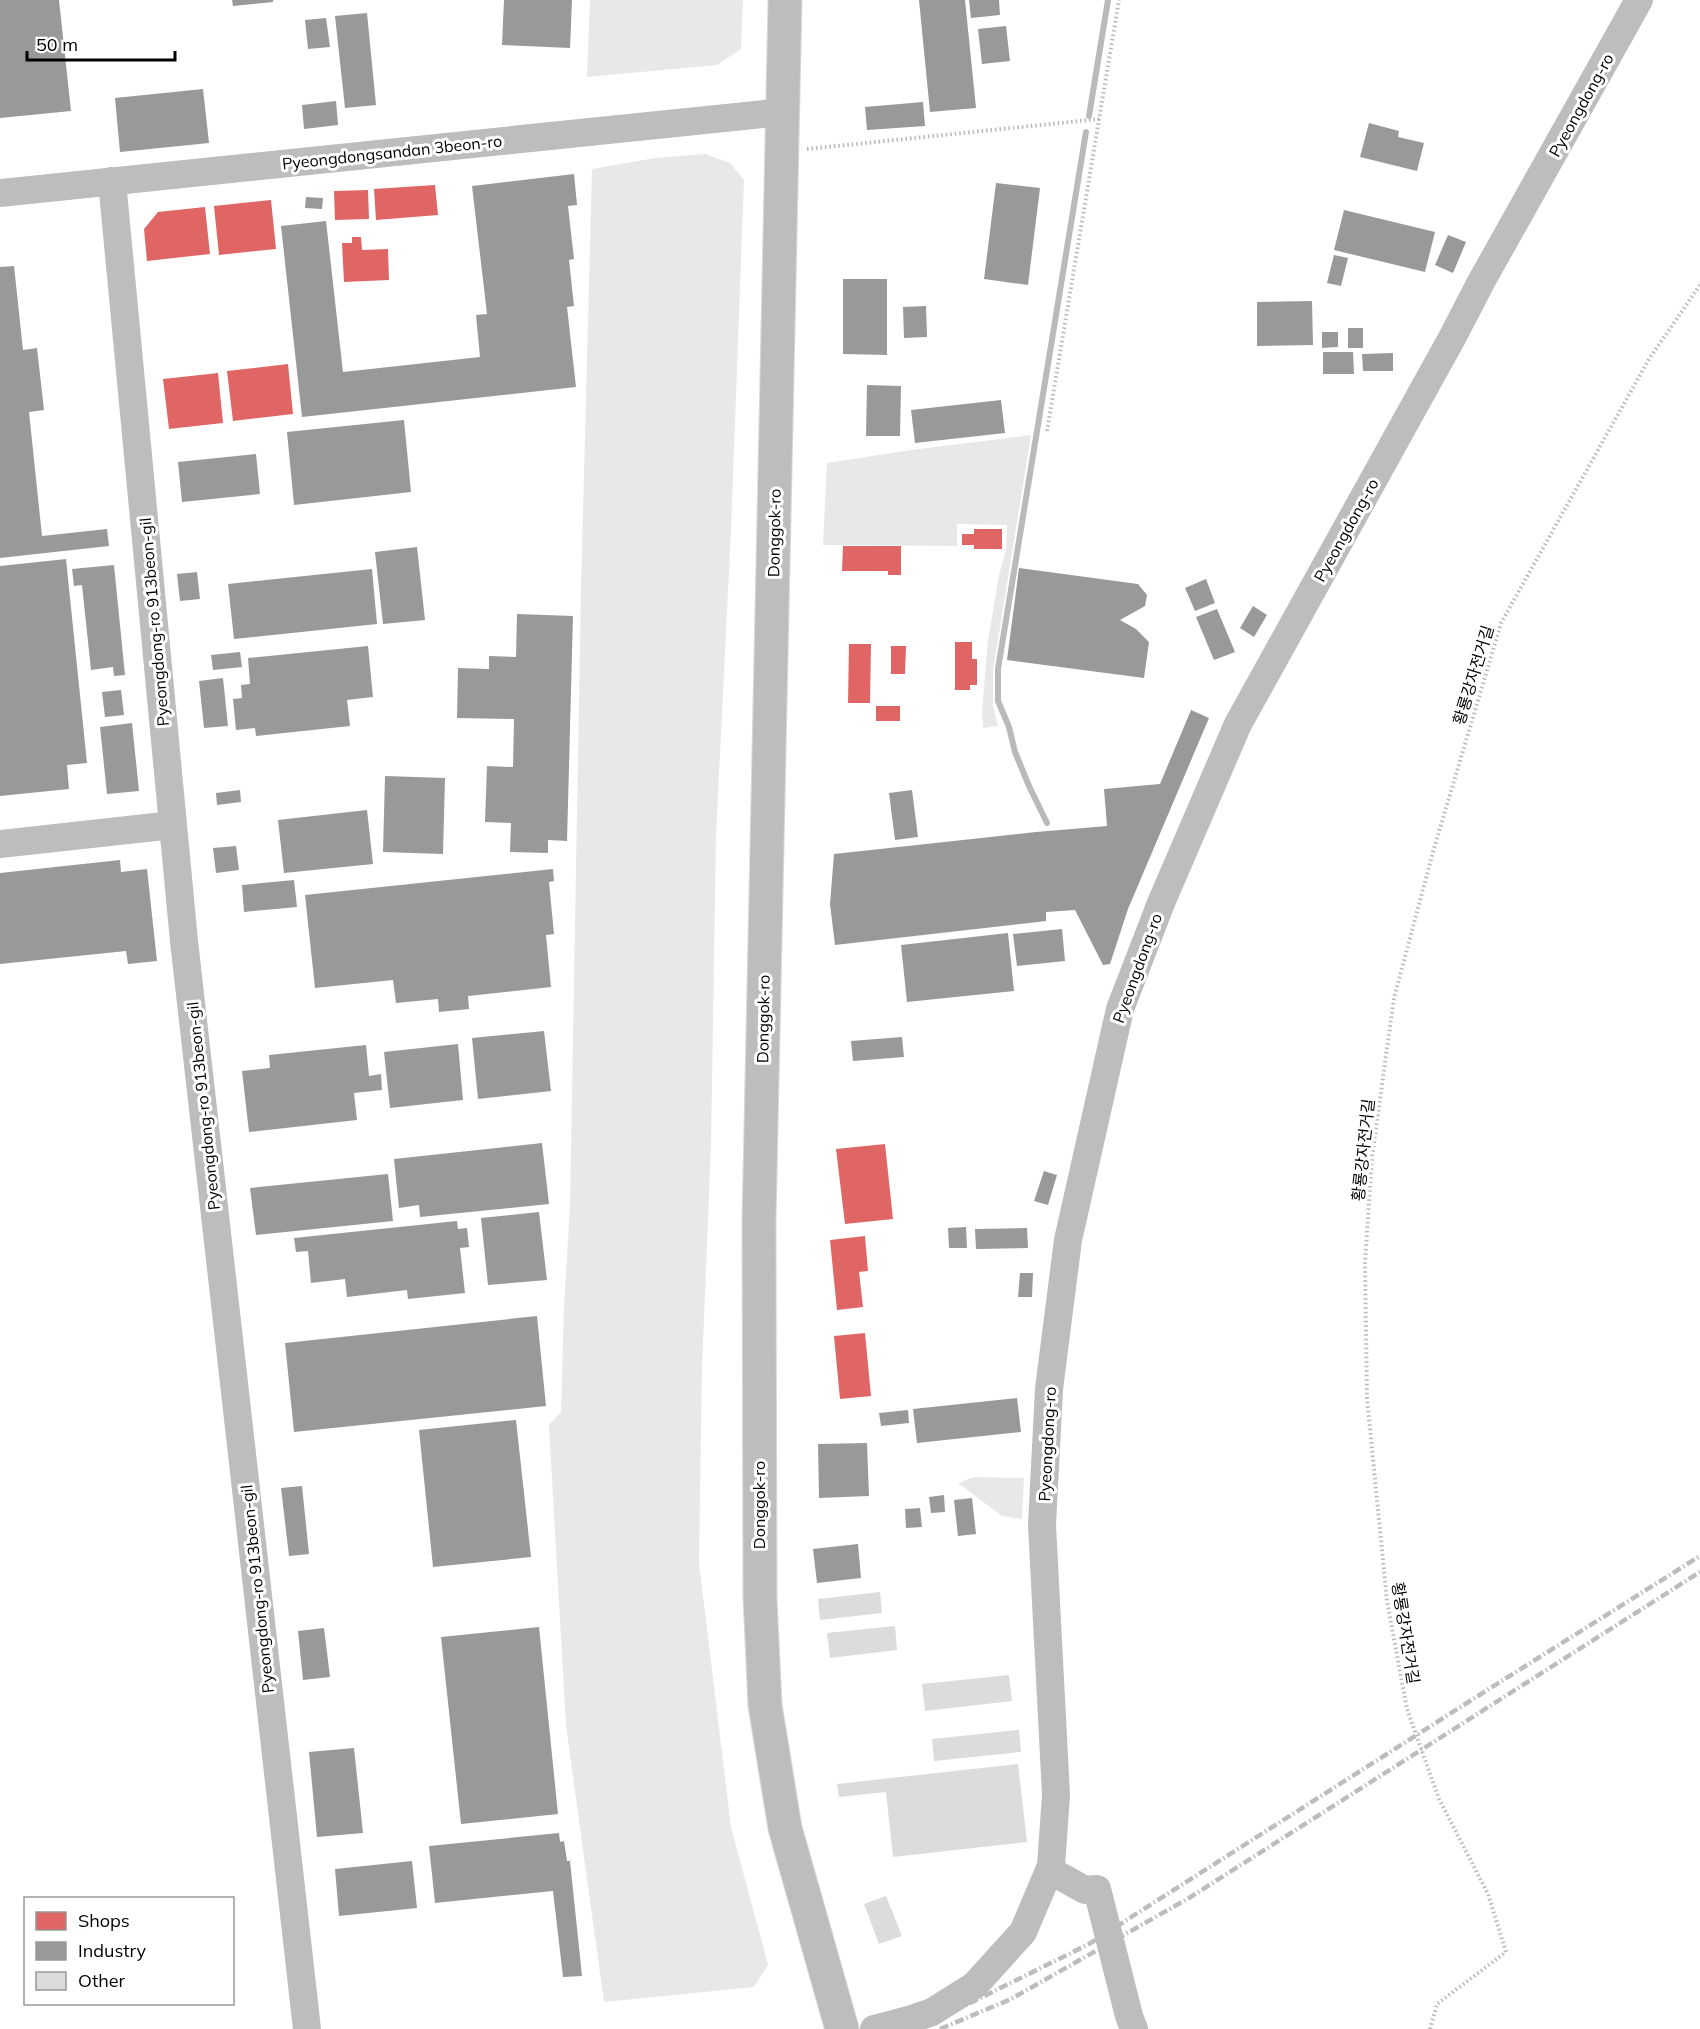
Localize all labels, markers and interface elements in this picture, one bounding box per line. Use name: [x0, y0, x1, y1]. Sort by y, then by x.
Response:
scale bar: [27, 24, 176, 62]
text: 50 m: [36, 33, 78, 56]
street label: Pyeongdong-ro: [1544, 50, 1618, 160]
street label: Pyeongdongsandan 3beon-ro: [281, 130, 503, 174]
street label: Pyeongdong-ro: [1309, 475, 1383, 585]
street label: Donggok-ro: [763, 489, 785, 577]
street label: Pyeongdong-ro 913beon-gil: [135, 517, 173, 727]
street label: 황룡강자전거길: [1448, 623, 1498, 727]
street label: Pyeongdong-ro: [1108, 910, 1166, 1026]
street label: Donggok-ro: [752, 975, 774, 1063]
street label: Pyeongdong-ro 913beon-gil: [182, 1001, 224, 1211]
street label: 황룡강자전거길: [1348, 1098, 1378, 1202]
street label: Pyeongdong-ro: [1034, 1386, 1060, 1502]
street label: Donggok-ro: [749, 1461, 769, 1549]
street label: Pyeongdong-ro 913beon-gil: [236, 1484, 278, 1694]
street label: 황룡강자전거길: [1388, 1581, 1424, 1685]
legend: [24, 1897, 234, 2005]
text: Shops: [78, 1909, 130, 1932]
text: Industry: [78, 1939, 147, 1962]
text: Other: [78, 1969, 126, 1992]

